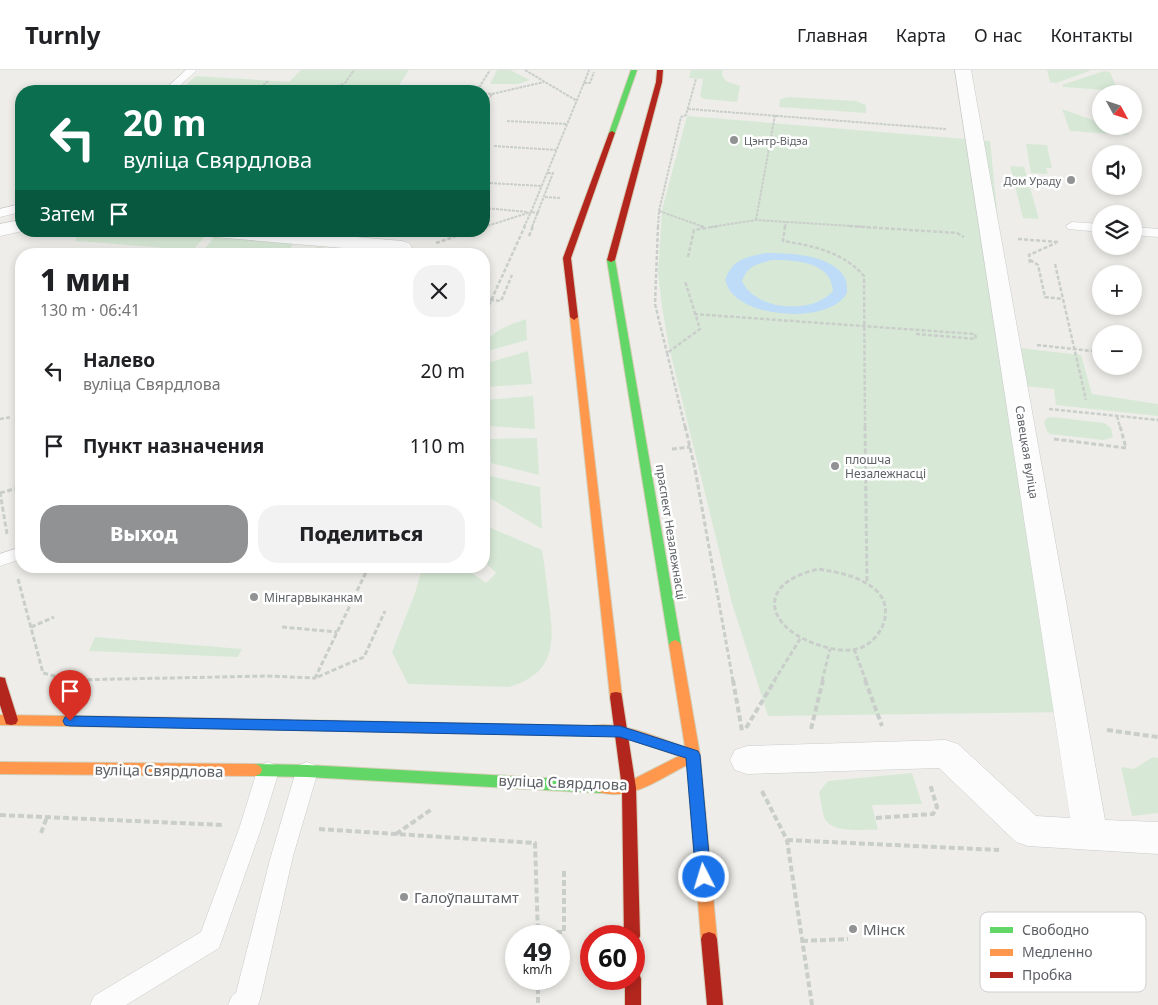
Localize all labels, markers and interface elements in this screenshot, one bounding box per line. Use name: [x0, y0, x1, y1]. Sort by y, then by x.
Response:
text: Turnly: [25, 18, 100, 51]
text: Главная: [797, 23, 868, 47]
text: Карта: [896, 23, 946, 47]
text: О нас: [974, 23, 1022, 47]
text: Контакты: [1050, 23, 1133, 47]
north arrow: [1092, 85, 1142, 135]
map controls: [1092, 85, 1142, 375]
text: 20 m: [123, 99, 206, 146]
icon: left: [40, 105, 105, 170]
place label: Цэнтр-Відэа: [744, 133, 808, 148]
marker: Цэнтр-Відэа: [728, 134, 740, 146]
text: вуліца Свярдлова: [123, 144, 312, 174]
button: sound: [1092, 145, 1142, 195]
place label: Дом Ураду: [1003, 173, 1061, 188]
marker: Дом Ураду: [1065, 174, 1077, 186]
icon: arrive: [105, 200, 133, 228]
text: Затем: [40, 201, 95, 227]
button: layers: [1092, 205, 1142, 255]
text: 1 мин: [40, 259, 131, 300]
button: close: [413, 265, 465, 317]
button: +: [1092, 265, 1142, 315]
text: 130 m · 06:41: [40, 299, 140, 321]
button: −: [1092, 325, 1142, 375]
text: Налево: [83, 347, 155, 373]
icon: left: [40, 357, 68, 385]
text: 20 m: [421, 358, 465, 384]
text: вуліца Свярдлова: [83, 373, 221, 395]
street label: Савецкая вуліца: [1011, 404, 1043, 500]
icon: arrive: [40, 432, 68, 460]
text: Пункт назначения: [83, 433, 264, 459]
text: 110 m: [410, 433, 465, 459]
place label: плошча Незалежнасці: [845, 451, 926, 482]
marker: плошча Незалежнасці: [829, 460, 841, 472]
street label: праспект Незалежнасці: [652, 463, 690, 601]
button: Выход: [40, 505, 248, 563]
button: Поделиться: [258, 505, 465, 563]
place label: Мінгарвыканкам: [264, 589, 363, 606]
marker: Мінгарвыканкам: [248, 591, 260, 603]
pin: [49, 670, 91, 721]
icon: arrive: [56, 677, 84, 705]
street label: вуліца Свярдлова: [94, 759, 224, 781]
street label: вуліца Свярдлова: [498, 770, 628, 794]
position arrow: [677, 850, 729, 902]
place label: Галоўпаштамт: [414, 887, 519, 907]
marker: Галоўпаштамт: [398, 891, 410, 903]
legend: [980, 912, 1146, 992]
place label: Мінск: [863, 919, 905, 939]
text: Свободно: [1022, 920, 1089, 939]
marker: Мінск: [847, 923, 859, 935]
speed limit sign: 60: [580, 925, 645, 990]
text: 49: [523, 934, 552, 968]
text: Медленно: [1022, 942, 1093, 961]
text: km/h: [523, 961, 552, 978]
text: Пробка: [1022, 965, 1072, 984]

